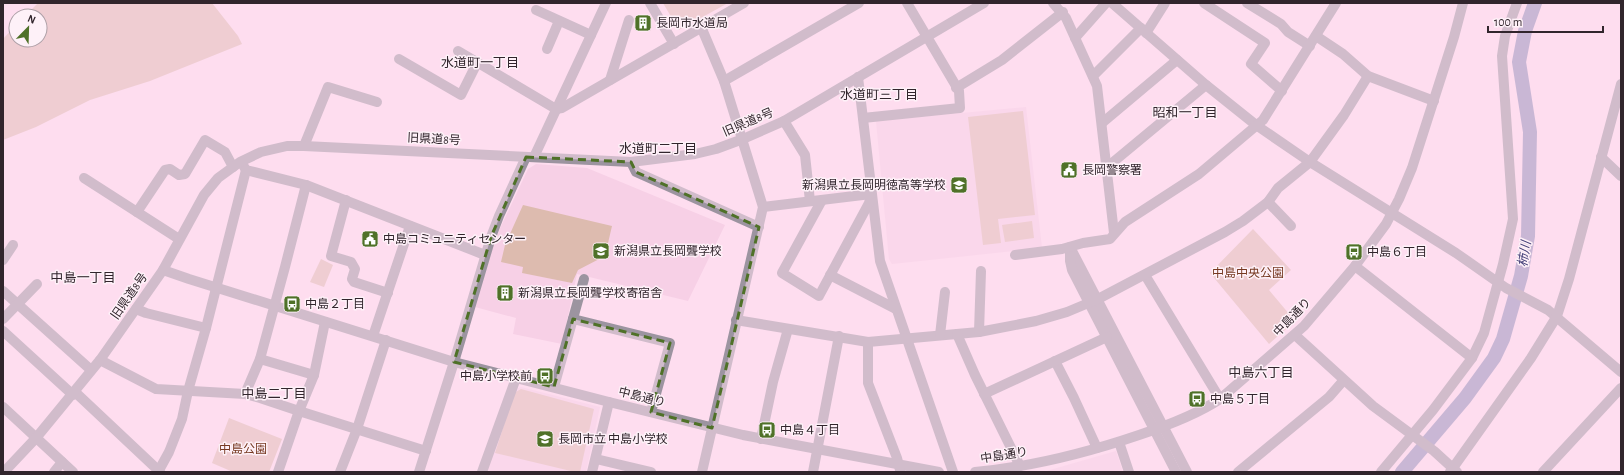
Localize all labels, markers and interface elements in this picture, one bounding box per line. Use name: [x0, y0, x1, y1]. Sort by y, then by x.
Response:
north arrow: [8, 8, 48, 48]
scale bar: [1488, 8, 1603, 34]
text: N: [26, 13, 37, 26]
building icon: 長岡市水道局: [633, 13, 653, 33]
place label: 長岡市水道局: [656, 16, 728, 29]
text: 100 m: [1494, 16, 1522, 28]
district label: 水道町一丁目: [441, 56, 519, 70]
district label: 水道町三丁目: [840, 88, 918, 102]
street label: 旧県道8号: [721, 105, 775, 138]
district label: 昭和一丁目: [1152, 106, 1218, 120]
street label: 旧県道8号: [407, 131, 461, 146]
district label: 水道町二丁目: [619, 142, 697, 156]
public building icon: 長岡警察署: [1059, 160, 1079, 180]
place label: 長岡警察署: [1082, 163, 1142, 176]
school or university icon: 新潟県立長岡明徳高等学校: [949, 175, 969, 195]
place label: 新潟県立長岡明徳高等学校: [802, 178, 946, 191]
public building icon: 中島コミュニティセンター: [360, 229, 380, 249]
place label: 中島コミュニティセンター: [383, 232, 526, 245]
water label: 柿川: [1516, 238, 1534, 268]
school or university icon: 新潟県立長岡聾学校: [591, 241, 611, 261]
bus stop icon: 中島６丁目: [1344, 242, 1364, 262]
place label: 新潟県立長岡聾学校: [614, 244, 722, 257]
place label: 中島６丁目: [1367, 245, 1427, 258]
park label: 中島中央公園: [1212, 266, 1284, 279]
street label: 旧県道8号: [108, 270, 149, 321]
district label: 中島一丁目: [50, 271, 116, 285]
building icon: 新潟県立長岡聾学校寄宿舎: [495, 283, 515, 303]
place label: 新潟県立長岡聾学校寄宿舎: [518, 286, 662, 299]
bus stop icon: 中島２丁目: [282, 294, 302, 314]
street label: 中島通り: [1270, 295, 1313, 338]
place label: 中島２丁目: [305, 297, 365, 310]
bus stop icon: 中島小学校前: [535, 366, 555, 386]
district label: 中島六丁目: [1228, 366, 1294, 380]
place label: 中島小学校前: [460, 369, 532, 382]
street label: 中島通り: [617, 384, 667, 409]
district label: 中島二丁目: [241, 387, 307, 401]
bus stop icon: 中島５丁目: [1187, 389, 1207, 409]
place label: 中島５丁目: [1210, 392, 1270, 405]
bus stop icon: 中島４丁目: [757, 420, 777, 440]
place label: 中島４丁目: [780, 423, 840, 436]
school or university icon: 長岡市立 中島小学校: [535, 429, 555, 449]
place label: 長岡市立 中島小学校: [558, 432, 668, 445]
park label: 中島公園: [219, 442, 267, 455]
street label: 中島通り: [979, 444, 1029, 465]

